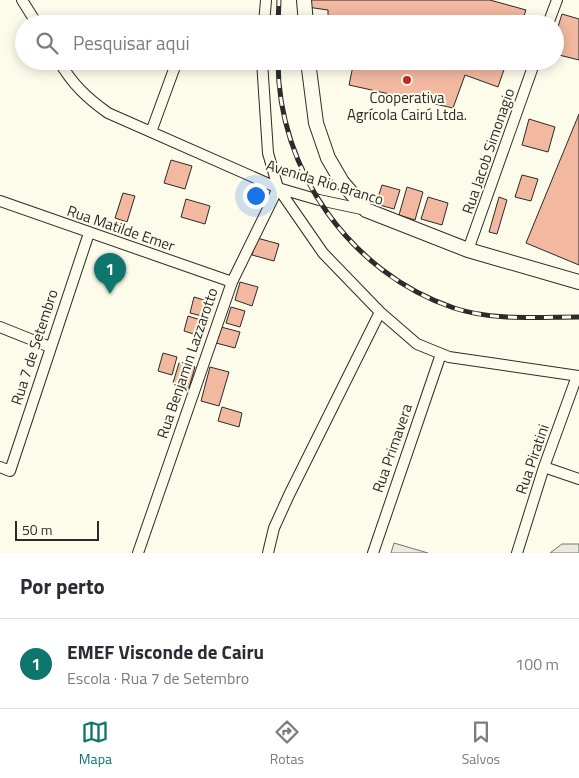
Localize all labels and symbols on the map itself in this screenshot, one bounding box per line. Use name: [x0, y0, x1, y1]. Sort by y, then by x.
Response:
marker: Cooperativa Agrícola Cairú Ltda.: [401, 74, 413, 86]
street label: Rua Jacob Simonagio: [456, 85, 520, 217]
place label: Cooperativa Agrícola Cairú Ltda.: [347, 86, 467, 126]
street label: Avenida Rio Branco: [264, 153, 387, 211]
your location: [243, 183, 269, 209]
street label: Rua Matilde Emer: [64, 199, 178, 257]
pin: 1: [94, 253, 126, 294]
street label: Rua Benjamin Lazzarotto: [150, 284, 224, 441]
street label: Rua 7 de Setembro: [4, 286, 64, 408]
street label: Rua Primavera: [366, 400, 418, 496]
street label: Rua Piratini: [509, 421, 555, 497]
scale bar: [15, 518, 99, 541]

